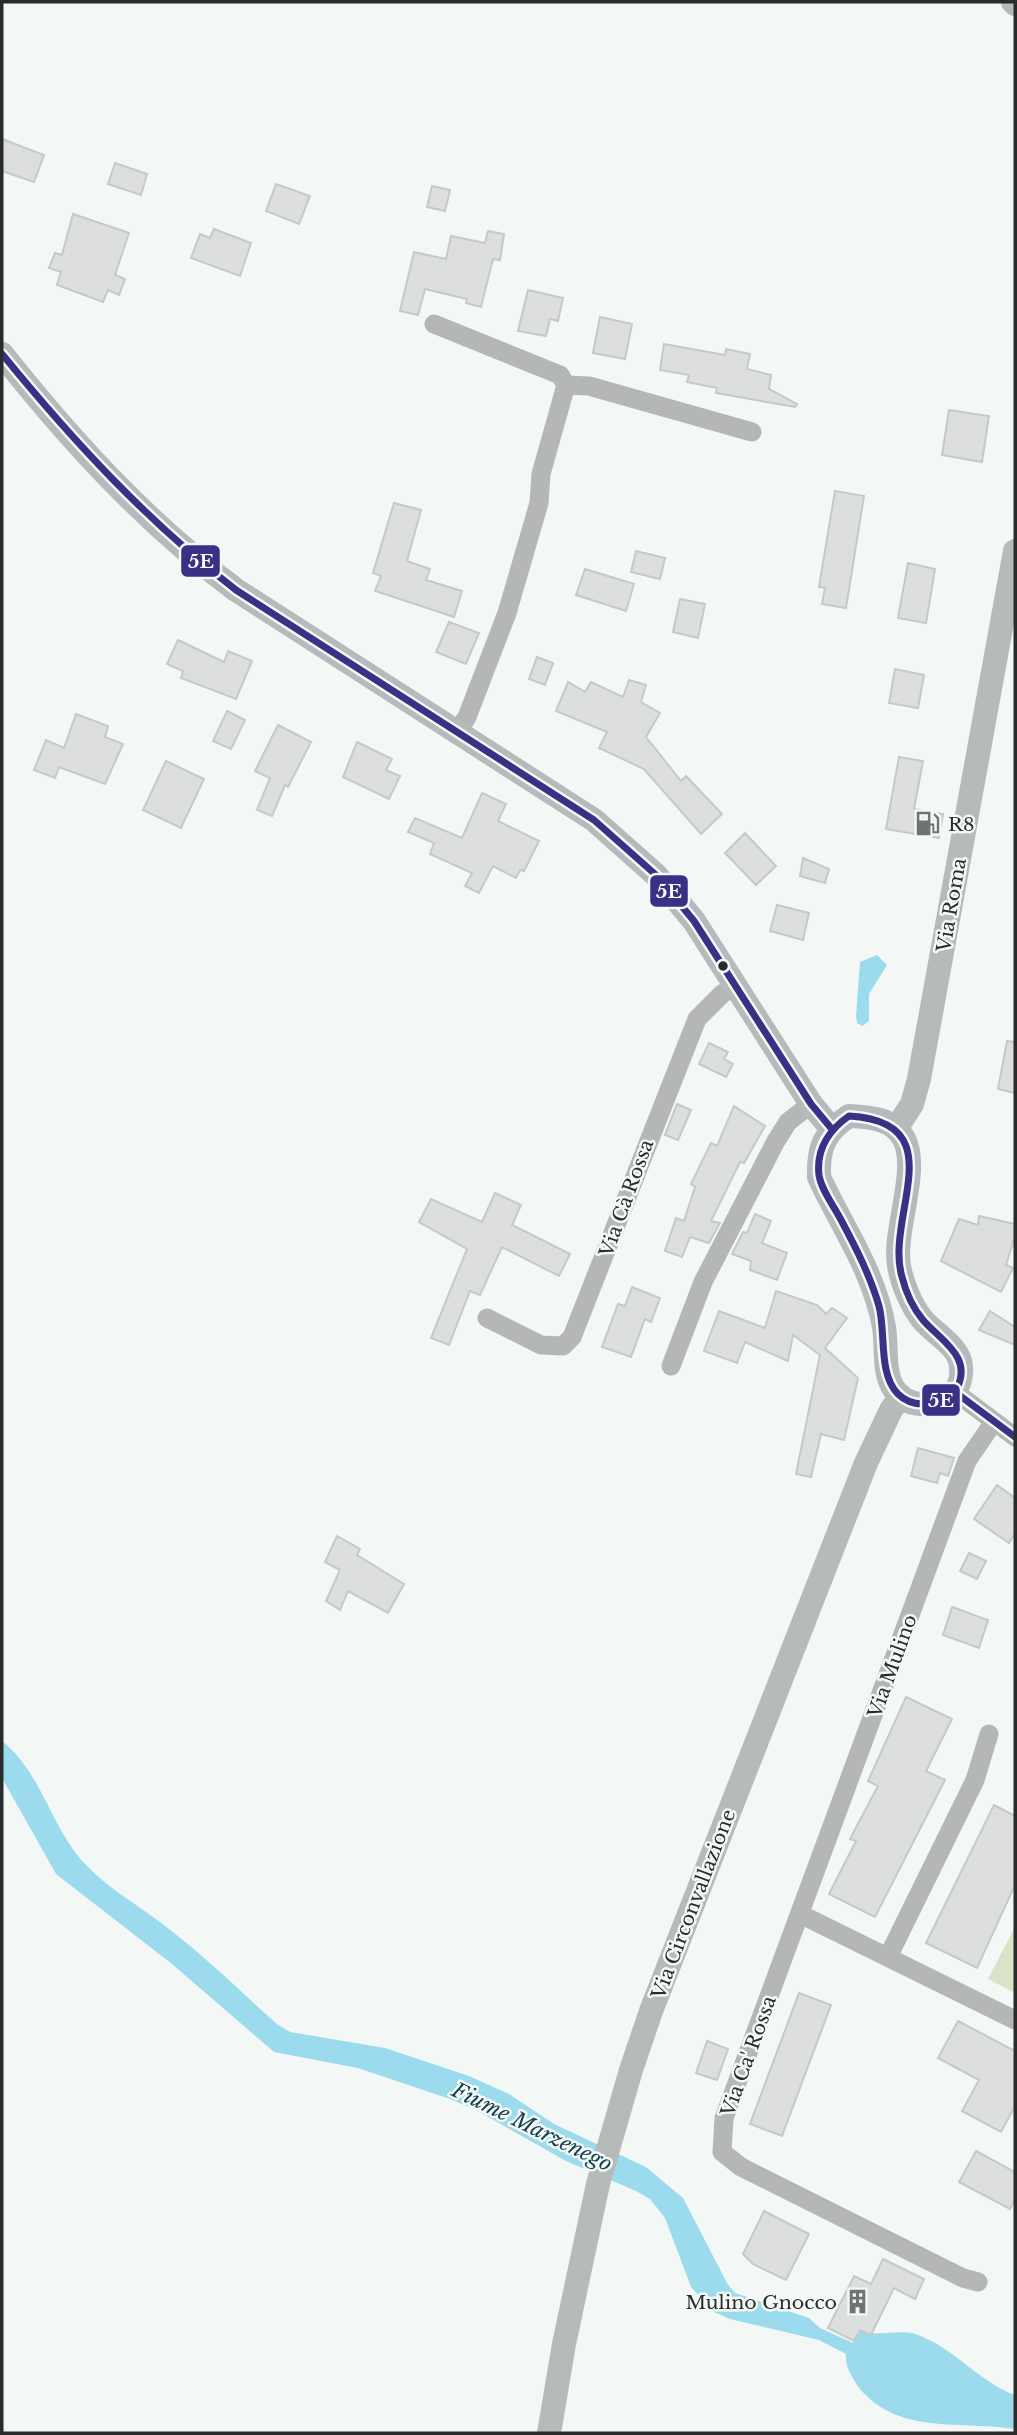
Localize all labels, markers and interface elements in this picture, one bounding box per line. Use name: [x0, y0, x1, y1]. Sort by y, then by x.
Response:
line badge: 5E: [180, 544, 221, 578]
text: 5E: [188, 550, 214, 573]
fuel station icon: R8: [914, 810, 942, 838]
place label: R8: [948, 813, 975, 836]
street label: Via Roma: [932, 856, 971, 955]
line badge: 5E: [649, 874, 689, 908]
text: 5E: [656, 880, 682, 903]
unlabelled marker: [716, 959, 730, 973]
street label: Via Cà Rossa: [594, 1136, 658, 1261]
line badge: 5E: [921, 1383, 961, 1417]
text: 5E: [928, 1389, 954, 1412]
street label: Via Mulino: [863, 1611, 922, 1722]
street label: Via Circonvallazione: [646, 1806, 740, 2003]
street label: Via Ca' Rossa: [716, 1992, 781, 2120]
water label: Fiume Marzenego: [447, 2076, 616, 2177]
building icon: Mulino Gnocco: [843, 2288, 871, 2316]
place label: Mulino Gnocco: [685, 2291, 837, 2314]

